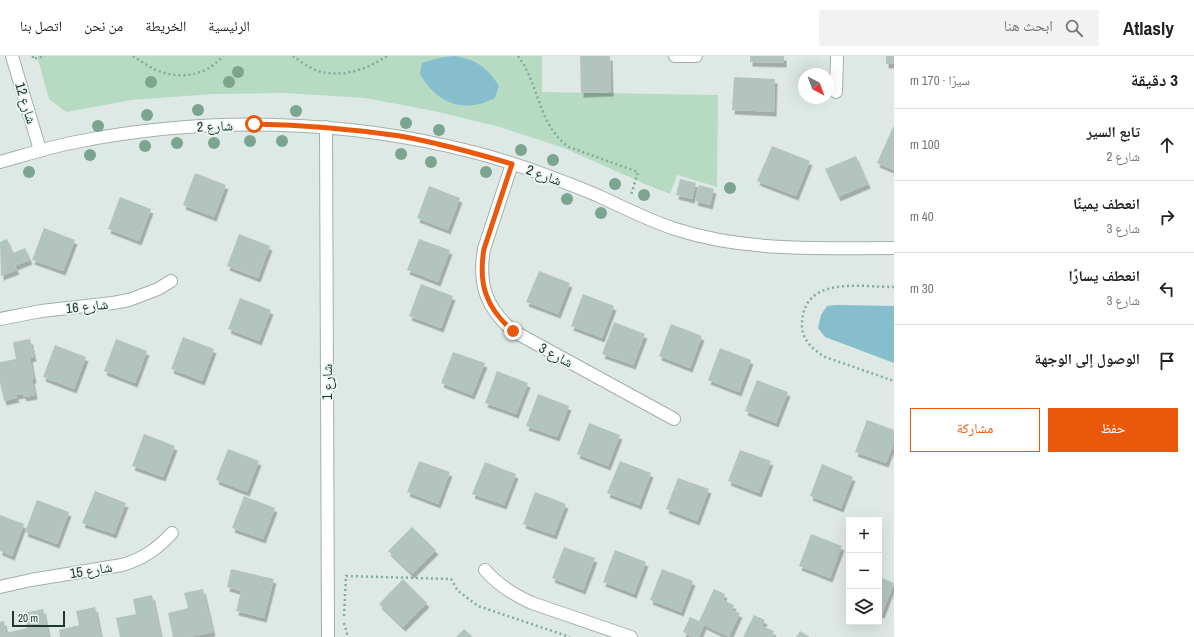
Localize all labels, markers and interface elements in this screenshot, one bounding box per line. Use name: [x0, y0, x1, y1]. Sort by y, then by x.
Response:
search box: [819, 10, 1099, 46]
text: ابحث هنا: [1004, 15, 1053, 36]
text: Atlasly: [1123, 15, 1174, 41]
text: اتصل بنا: [20, 17, 62, 35]
text: من نحن: [84, 17, 123, 35]
text: الخريطة: [145, 17, 186, 35]
text: الرئيسية: [208, 17, 250, 35]
icon: search: [1063, 17, 1085, 39]
north arrow: [798, 68, 834, 104]
text: 3 دقيقة: [1131, 68, 1178, 91]
text: سيرًا · 170 m: [910, 72, 970, 89]
street label: شارع 12: [10, 80, 41, 126]
route start: [245, 115, 263, 133]
street label: شارع 2: [197, 116, 233, 137]
text: تابع السير: [1087, 121, 1140, 142]
icon: ahead: [1156, 134, 1178, 156]
text: 100 m: [910, 136, 940, 153]
text: شارع 2: [1106, 148, 1140, 165]
street label: شارع 2: [524, 160, 564, 191]
text: انعطف يمينًا: [1073, 193, 1140, 214]
icon: right: [1156, 206, 1178, 228]
text: 40 m: [910, 208, 934, 225]
text: شارع 3: [1106, 220, 1140, 237]
text: انعطف يسارًا: [1069, 265, 1140, 286]
icon: left: [1156, 278, 1178, 300]
text: 30 m: [910, 280, 934, 297]
text: شارع 3: [1106, 292, 1140, 309]
street label: شارع 16: [65, 295, 109, 318]
route end: [504, 322, 522, 340]
street label: شارع 3: [535, 339, 576, 372]
text: الوصول إلى الوجهة: [1035, 348, 1140, 369]
icon: arrive: [1156, 350, 1178, 372]
street label: شارع 1: [318, 364, 337, 400]
button: مشاركة: [910, 408, 1040, 452]
button: حفظ: [1048, 408, 1178, 452]
map controls: [846, 517, 882, 625]
button: +: [846, 517, 882, 553]
button: −: [846, 553, 882, 589]
street label: شارع 15: [69, 558, 114, 583]
button: layers: [846, 589, 882, 625]
scale bar: [12, 609, 65, 628]
text: 20 m: [18, 611, 38, 625]

